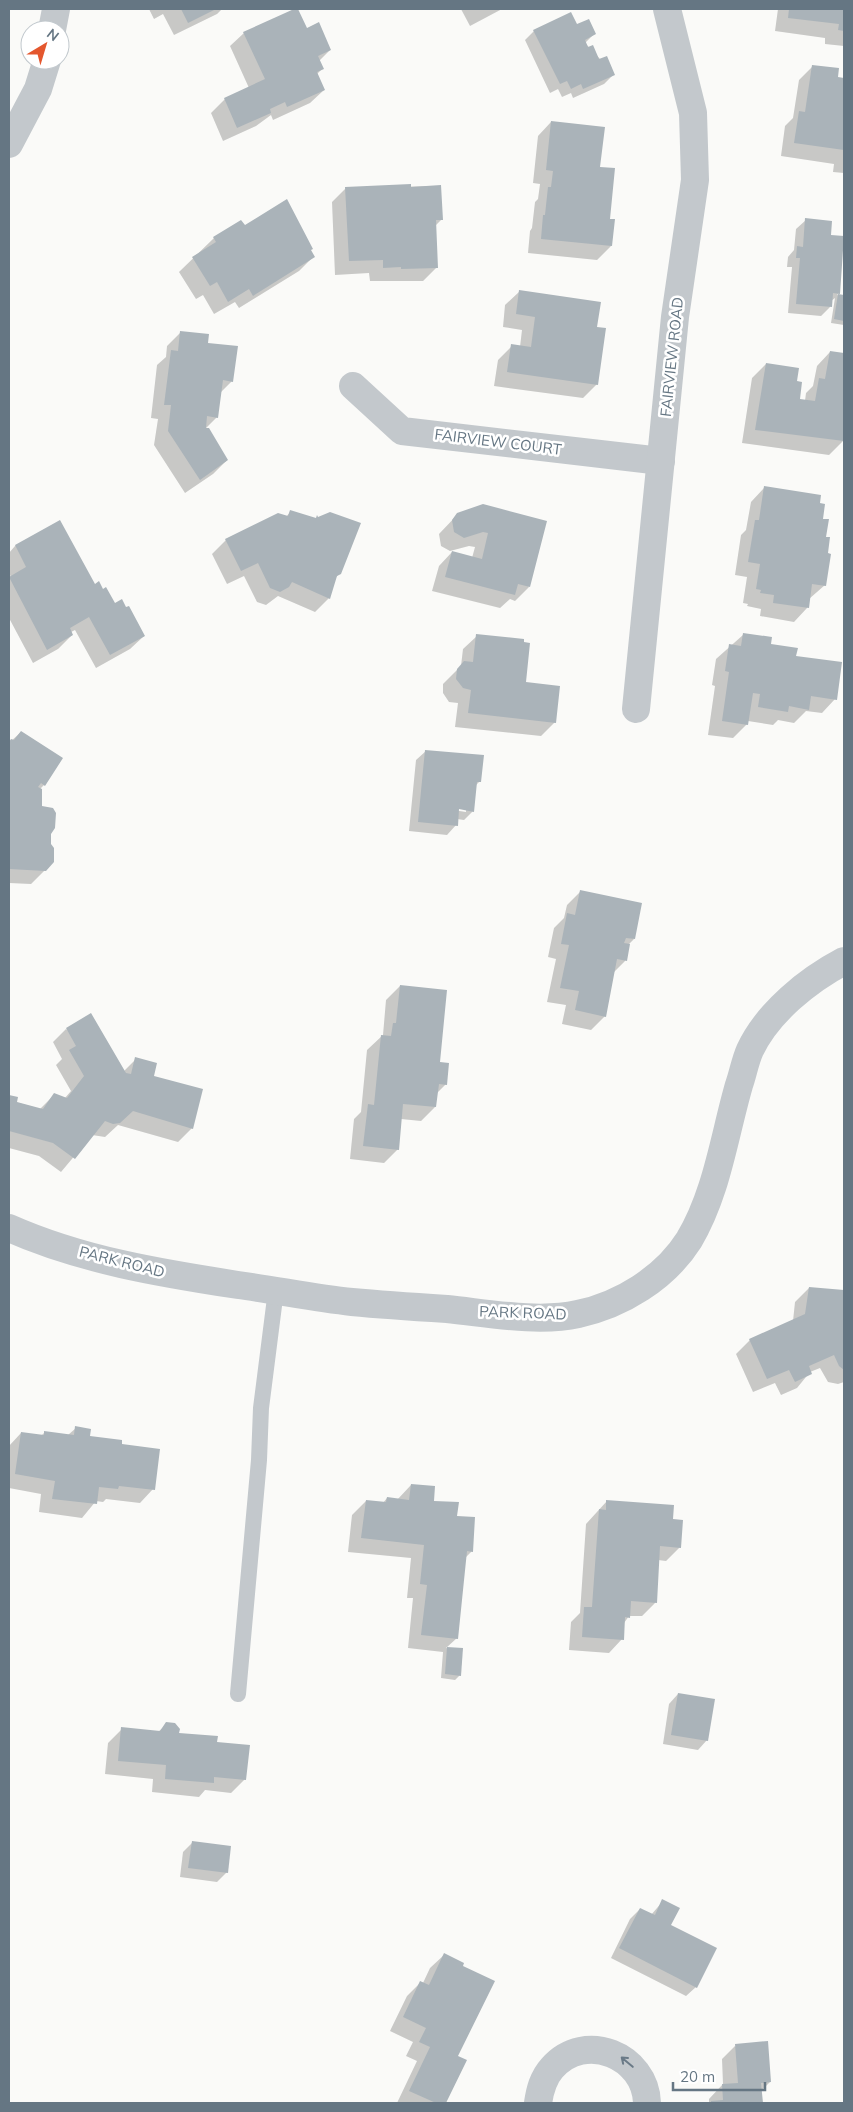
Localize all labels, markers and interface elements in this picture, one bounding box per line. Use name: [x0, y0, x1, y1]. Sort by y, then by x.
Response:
north arrow: [20, 20, 70, 70]
text: N: [43, 24, 63, 45]
street label: FAIRVIEW ROAD: [656, 296, 687, 418]
street label: FAIRVIEW COURT: [433, 424, 563, 459]
street label: PARK ROAD: [77, 1242, 167, 1281]
street label: PARK ROAD: [479, 1301, 567, 1324]
one-way arrow: [620, 2056, 633, 2067]
scale bar: [673, 2060, 766, 2092]
text: 20 m: [680, 2067, 715, 2086]

